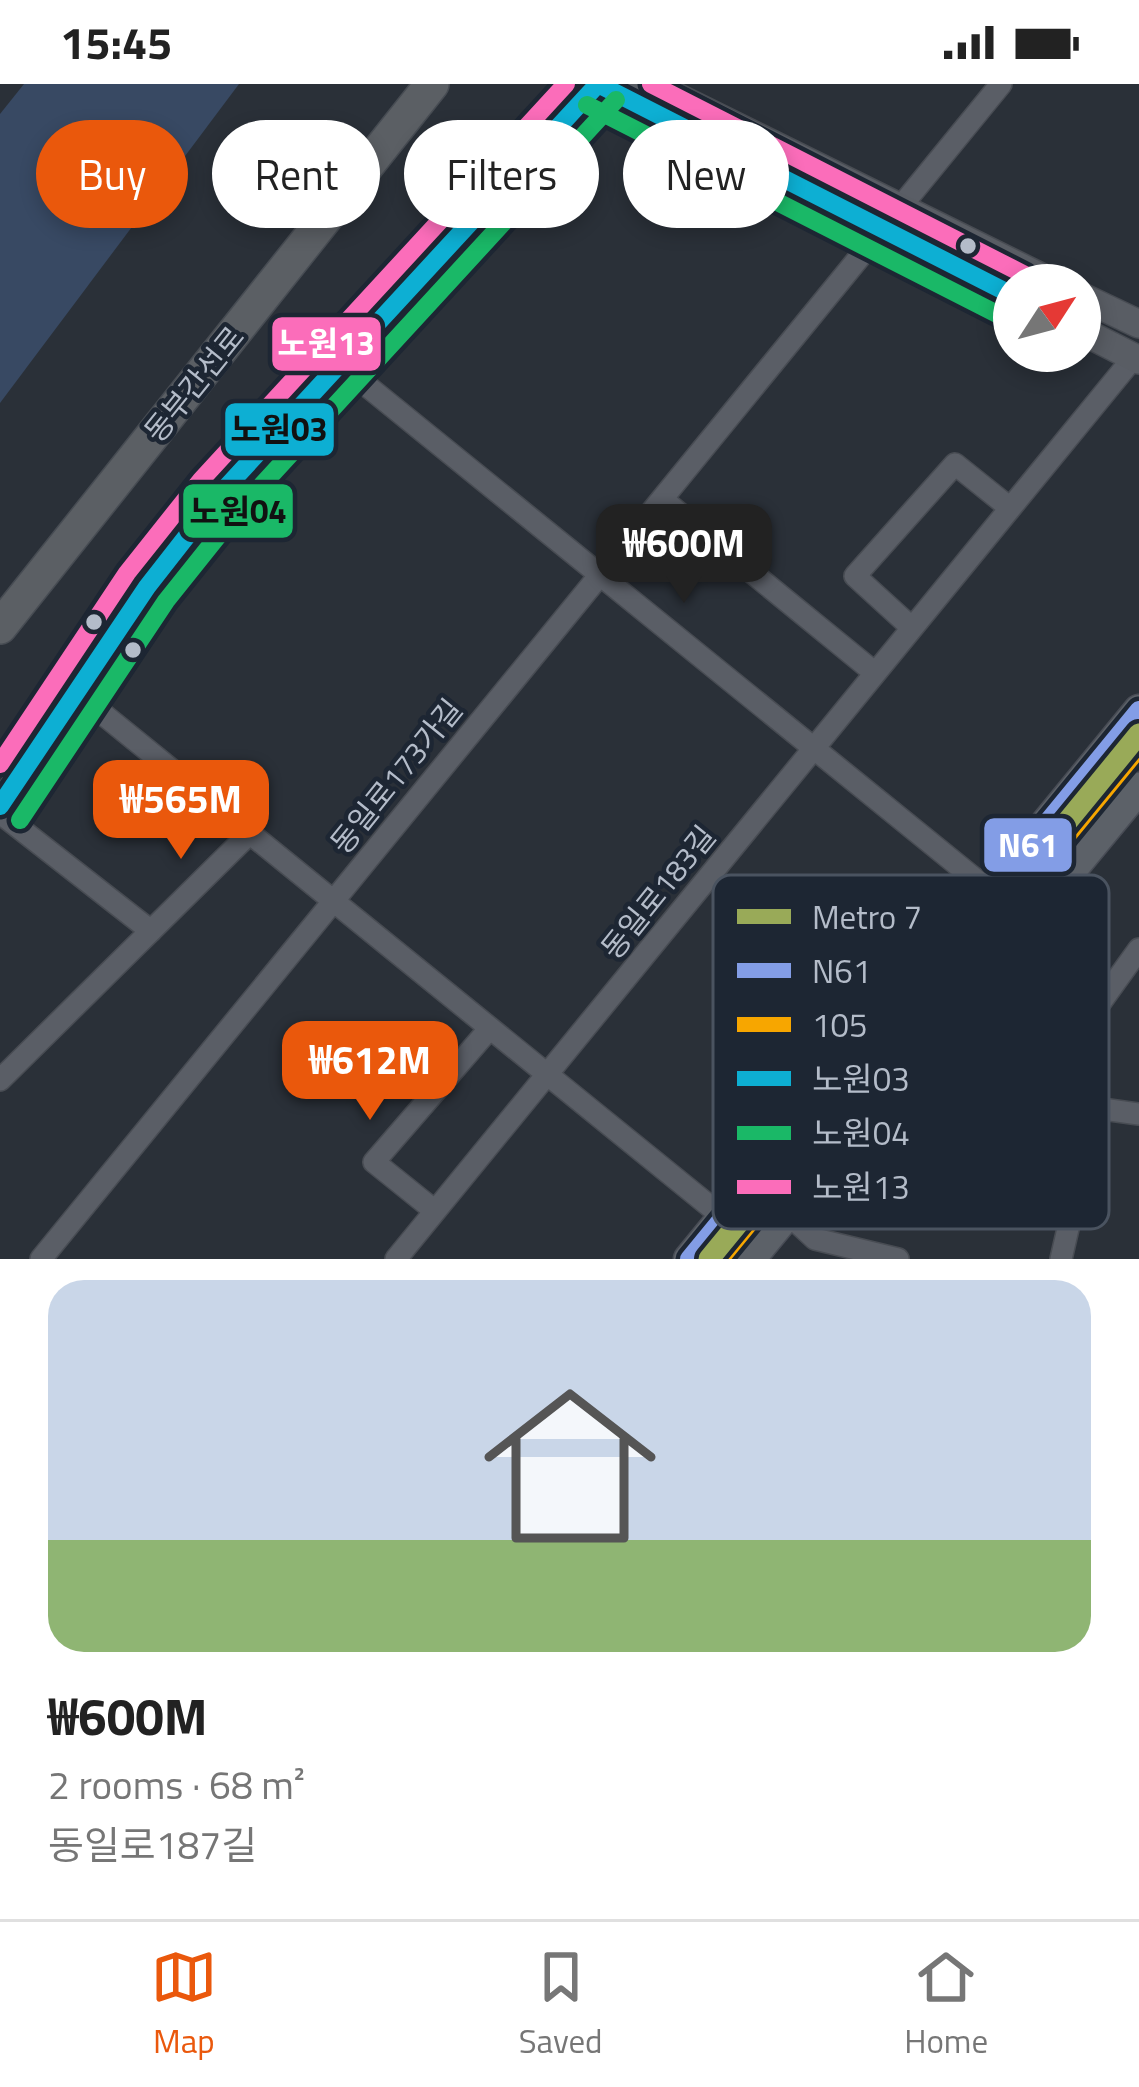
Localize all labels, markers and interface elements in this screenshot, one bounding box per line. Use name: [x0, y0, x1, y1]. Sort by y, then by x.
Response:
text: 15:45: [60, 8, 172, 76]
chip: Buy: [36, 120, 188, 228]
chip: Rent: [212, 120, 380, 228]
chip: Filters: [404, 120, 599, 228]
chip: New: [623, 120, 789, 228]
unlabelled marker: [957, 235, 979, 257]
north arrow: [993, 264, 1101, 372]
map controls: [993, 264, 1101, 372]
line badge: 노원13: [270, 315, 383, 373]
street label: 동부간선로: [133, 316, 255, 452]
text: 노원13: [277, 318, 375, 368]
line badge: 노원03: [223, 401, 336, 458]
text: 노원03: [230, 404, 328, 454]
line badge: 노원04: [181, 482, 295, 540]
text: 노원04: [189, 486, 287, 536]
pin: ₩600M: [600, 504, 768, 606]
text: ₩600M: [623, 513, 745, 572]
unlabelled marker: [83, 611, 105, 633]
unlabelled marker: [122, 639, 144, 661]
street label: 동일로173가길: [319, 688, 473, 864]
pin: ₩565M: [97, 760, 265, 862]
text: ₩565M: [120, 769, 242, 828]
street label: 동일로183길: [590, 815, 726, 969]
line badge: N61: [982, 816, 1074, 874]
text: N61: [998, 820, 1058, 870]
legend: [713, 875, 1109, 1229]
text: Metro 7: [812, 892, 922, 942]
text: N61: [812, 946, 871, 996]
text: 105: [812, 1000, 867, 1050]
pin: ₩612M: [286, 1021, 454, 1123]
text: ₩612M: [309, 1030, 431, 1089]
text: 노원03: [812, 1054, 910, 1104]
text: 노원04: [812, 1108, 910, 1158]
text: 노원13: [812, 1162, 910, 1212]
icon: home: [462, 1358, 678, 1574]
text: ₩600M: [48, 1677, 208, 1755]
text: 2 rooms · 68 m²: [48, 1755, 305, 1814]
text: 동일로187길: [48, 1815, 257, 1874]
tab: Map: [151, 1944, 217, 2066]
tab: Saved: [519, 1944, 603, 2066]
tab: Home: [904, 1944, 988, 2066]

